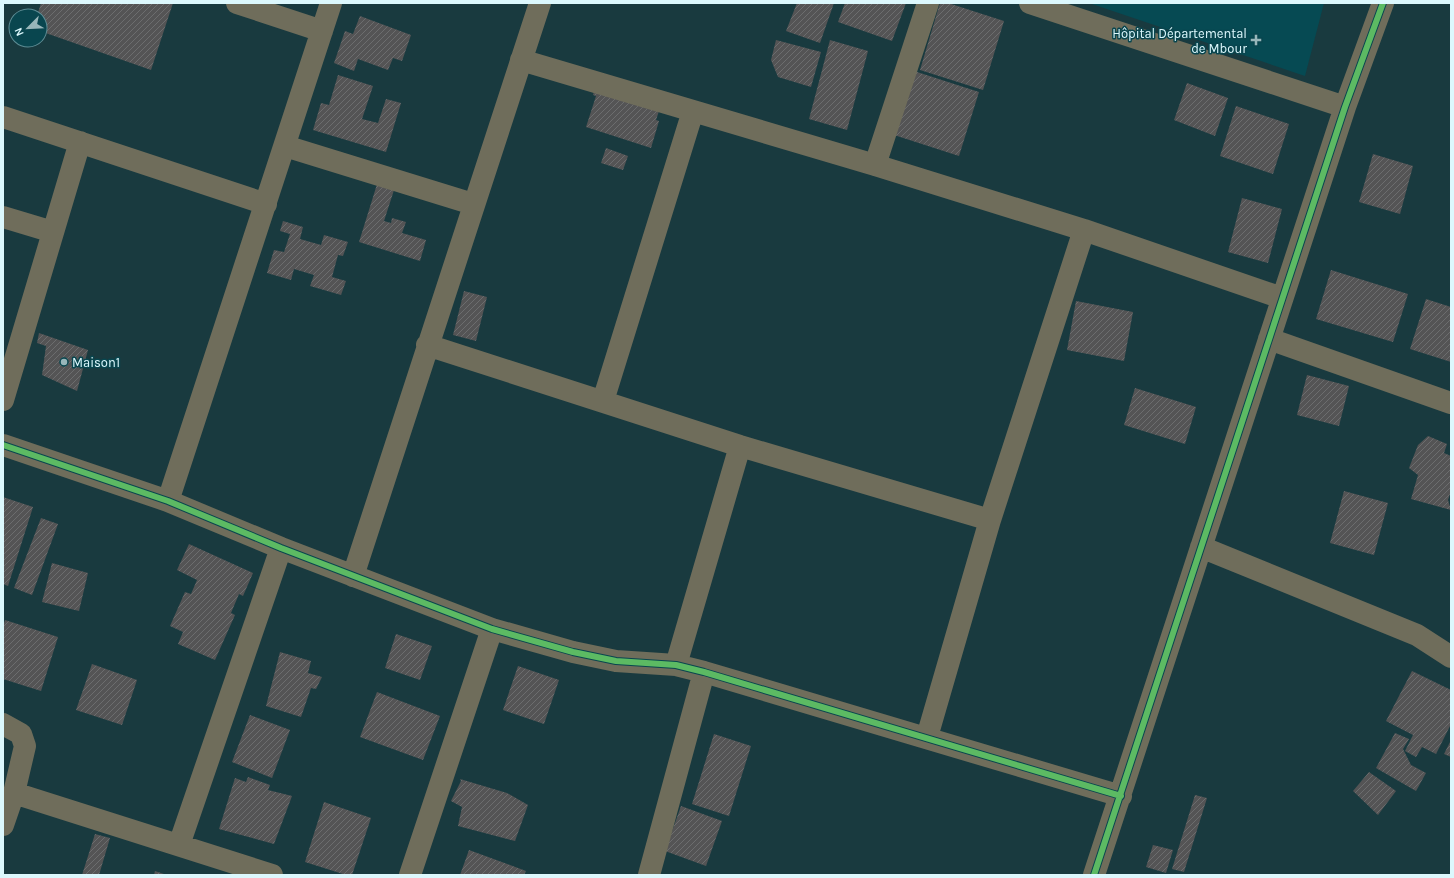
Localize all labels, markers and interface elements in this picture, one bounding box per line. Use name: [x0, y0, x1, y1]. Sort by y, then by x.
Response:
north arrow: [8, 8, 48, 48]
text: N: [12, 26, 27, 38]
place label: Hôpital Départemental de Mbour: [1112, 26, 1247, 56]
marker: Hôpital Départemental de Mbour: [1250, 34, 1262, 46]
place label: Maison1: [72, 355, 120, 370]
marker: Maison1: [59, 357, 69, 367]

